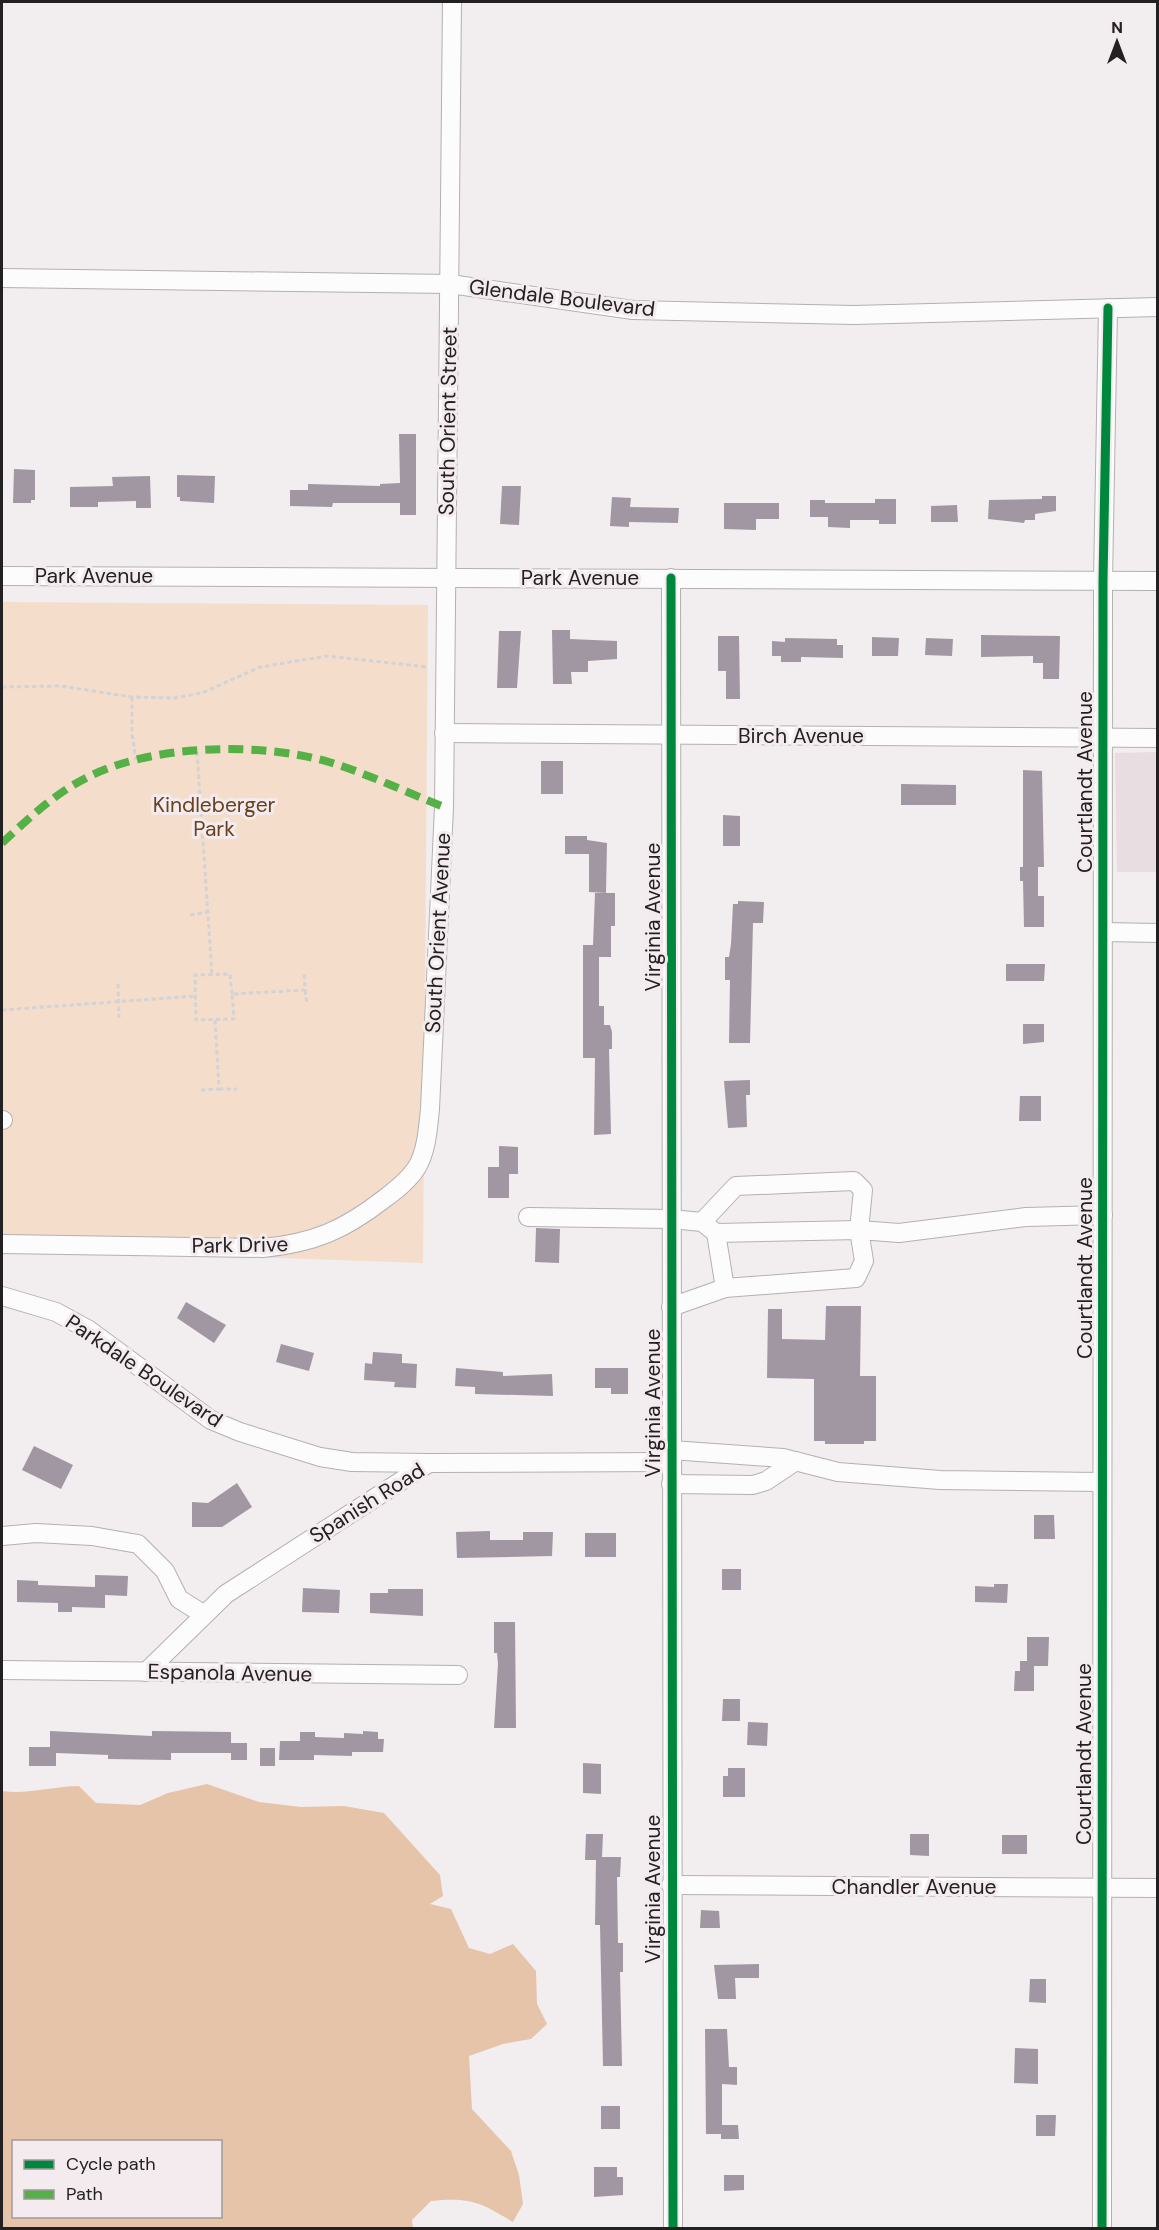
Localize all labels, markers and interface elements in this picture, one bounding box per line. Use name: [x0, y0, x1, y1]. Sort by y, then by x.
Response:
north arrow: [1087, 12, 1147, 72]
text: N: [1111, 17, 1123, 38]
street label: Glendale Boulevard: [467, 273, 657, 323]
street label: South Orient Street: [432, 326, 464, 516]
street label: Park Avenue: [35, 562, 153, 590]
street label: Park Avenue: [521, 564, 639, 592]
street label: Courtlandt Avenue: [1071, 691, 1099, 873]
street label: Birch Avenue: [738, 722, 864, 750]
park label: Kindleberger Park: [153, 791, 276, 843]
street label: South Orient Avenue: [419, 832, 457, 1034]
street label: Virginia Avenue: [639, 843, 667, 991]
street label: Courtlandt Avenue: [1071, 1177, 1099, 1359]
street label: Park Drive: [191, 1230, 289, 1260]
street label: Parkdale Boulevard: [60, 1308, 228, 1434]
street label: Virginia Avenue: [639, 1329, 667, 1477]
street label: Spanish Road: [304, 1456, 430, 1550]
street label: Espanola Avenue: [147, 1658, 313, 1688]
street label: Courtlandt Avenue: [1070, 1663, 1098, 1845]
street label: Virginia Avenue: [639, 1815, 667, 1963]
street label: Chandler Avenue: [831, 1873, 997, 1901]
legend: [12, 2140, 222, 2218]
text: Cycle path: [66, 2152, 156, 2176]
text: Path: [66, 2182, 103, 2206]

